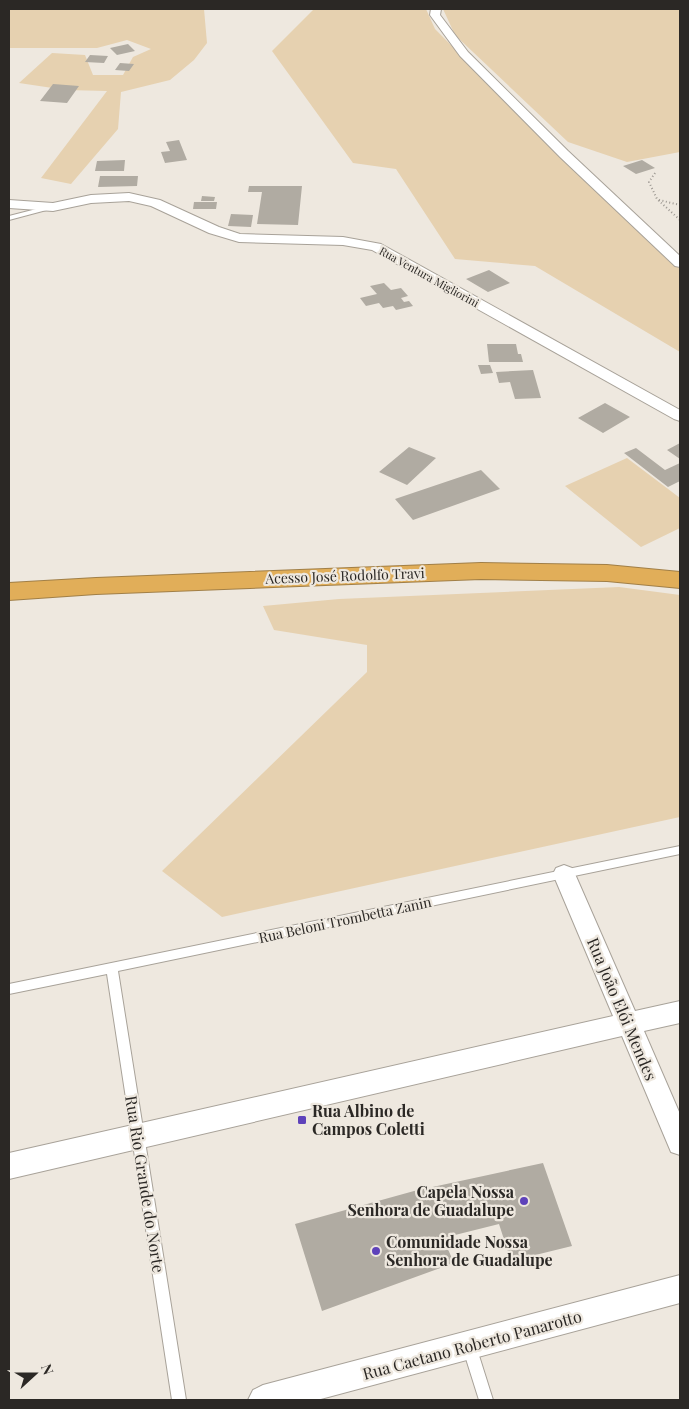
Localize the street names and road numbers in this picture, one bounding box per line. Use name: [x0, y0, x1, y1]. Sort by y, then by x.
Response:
street label: Rua Ventura Migliorini: [377, 243, 482, 310]
street label: Acesso José Rodolfo Travi: [264, 563, 425, 588]
street label: Rua Beloni Trombetta Zanin: [257, 892, 434, 947]
street label: Rua João Elói Mendes: [583, 934, 662, 1083]
street label: Rua Rio Grande do Norte: [121, 1094, 170, 1274]
street label: Rua Caetano Roberto Panarotto: [360, 1305, 584, 1384]

